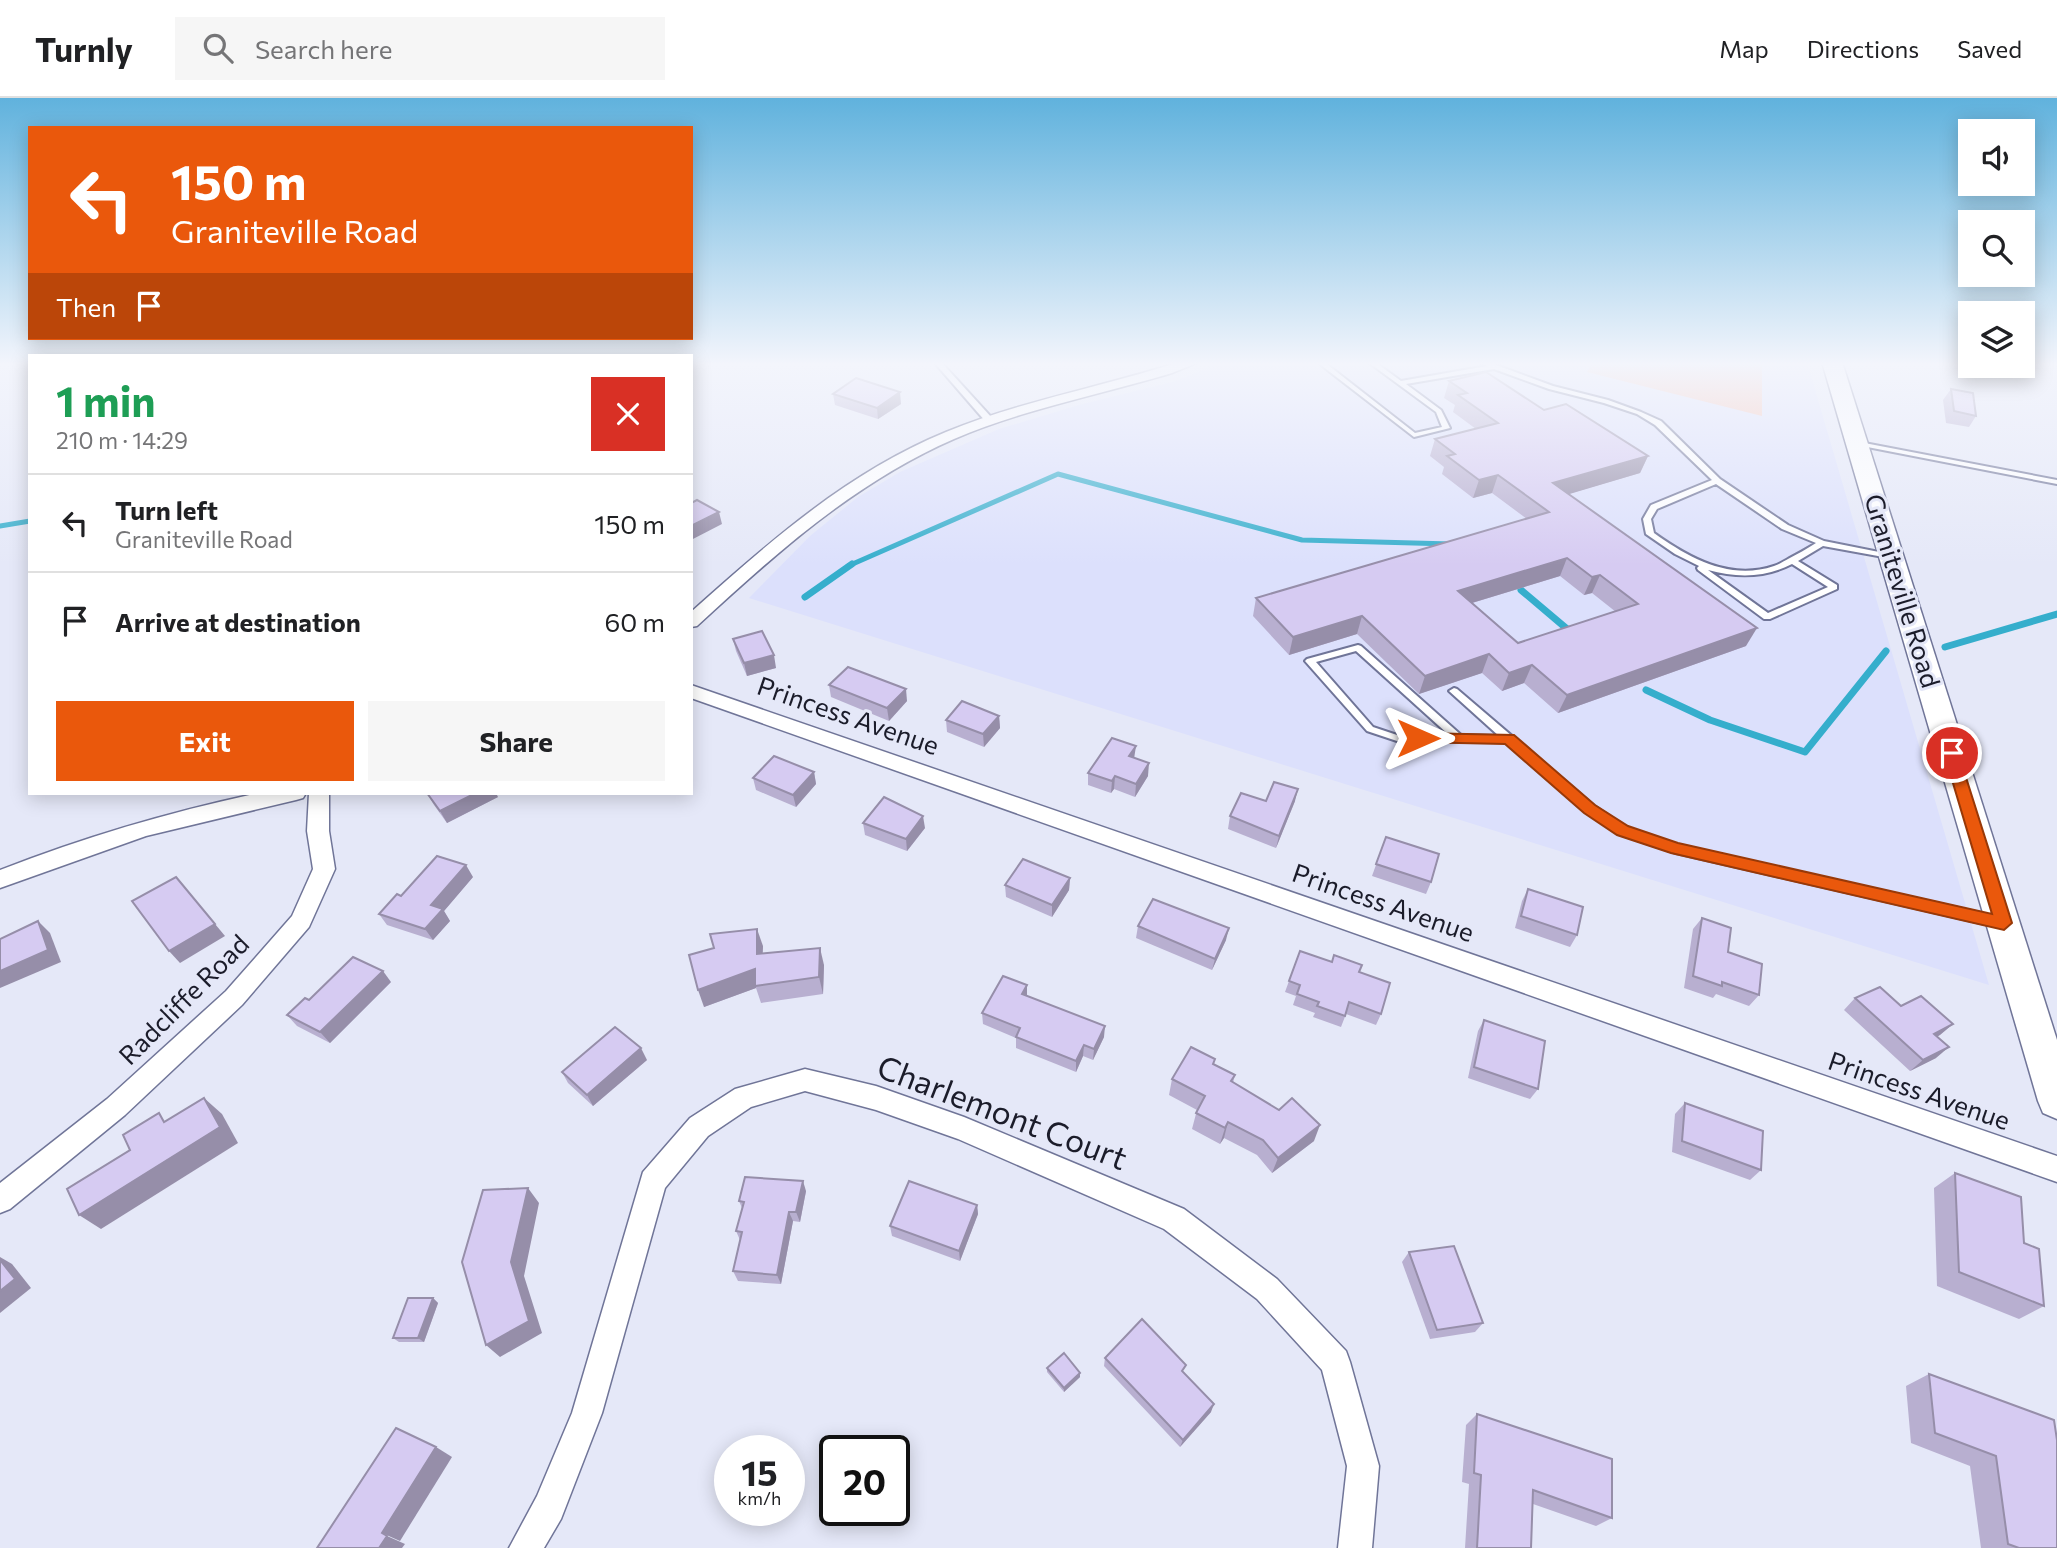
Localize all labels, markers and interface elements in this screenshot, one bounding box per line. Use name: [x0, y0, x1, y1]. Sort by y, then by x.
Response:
search box: [175, 17, 665, 80]
text: Turnly: [35, 28, 133, 69]
icon: search: [199, 29, 237, 67]
text: Search here: [255, 33, 392, 64]
text: Map: [1719, 34, 1769, 63]
text: Directions: [1807, 34, 1919, 63]
text: Saved: [1957, 34, 2022, 63]
map controls: [1958, 119, 2035, 378]
button: sound: [1958, 119, 2035, 196]
text: 150 m: [171, 150, 306, 210]
icon: left: [56, 154, 147, 245]
text: Graniteville Road: [171, 210, 418, 250]
button: search: [1958, 210, 2035, 287]
icon: arrive: [130, 287, 168, 325]
text: Then: [56, 291, 116, 322]
button: layers: [1958, 301, 2035, 378]
text: 1 min: [56, 374, 156, 426]
button: close: [591, 377, 665, 451]
text: 210 m · 14:29: [56, 426, 188, 454]
street label: Graniteville Road: [1859, 490, 1948, 691]
text: Turn left: [115, 494, 218, 525]
icon: left: [56, 504, 94, 542]
text: 150 m: [594, 508, 665, 539]
text: Graniteville Road: [115, 525, 293, 553]
icon: arrive: [56, 602, 94, 640]
text: Arrive at destination: [115, 606, 361, 637]
text: 60 m: [605, 606, 665, 637]
street label: Princess Avenue: [754, 669, 943, 760]
button: Exit: [56, 701, 354, 781]
button: Share: [368, 701, 665, 781]
position arrow: [1381, 701, 1455, 775]
pin: [1922, 723, 1982, 783]
icon: arrive: [1933, 734, 1971, 772]
street label: Princess Avenue: [1289, 856, 1478, 947]
street label: Radcliffe Road: [112, 928, 254, 1070]
street label: Princess Avenue: [1825, 1044, 2014, 1135]
street label: Charlemont Court: [872, 1045, 1133, 1177]
speed limit sign: 20: [819, 1435, 910, 1526]
text: 15: [741, 1450, 778, 1493]
text: km/h: [738, 1487, 781, 1509]

